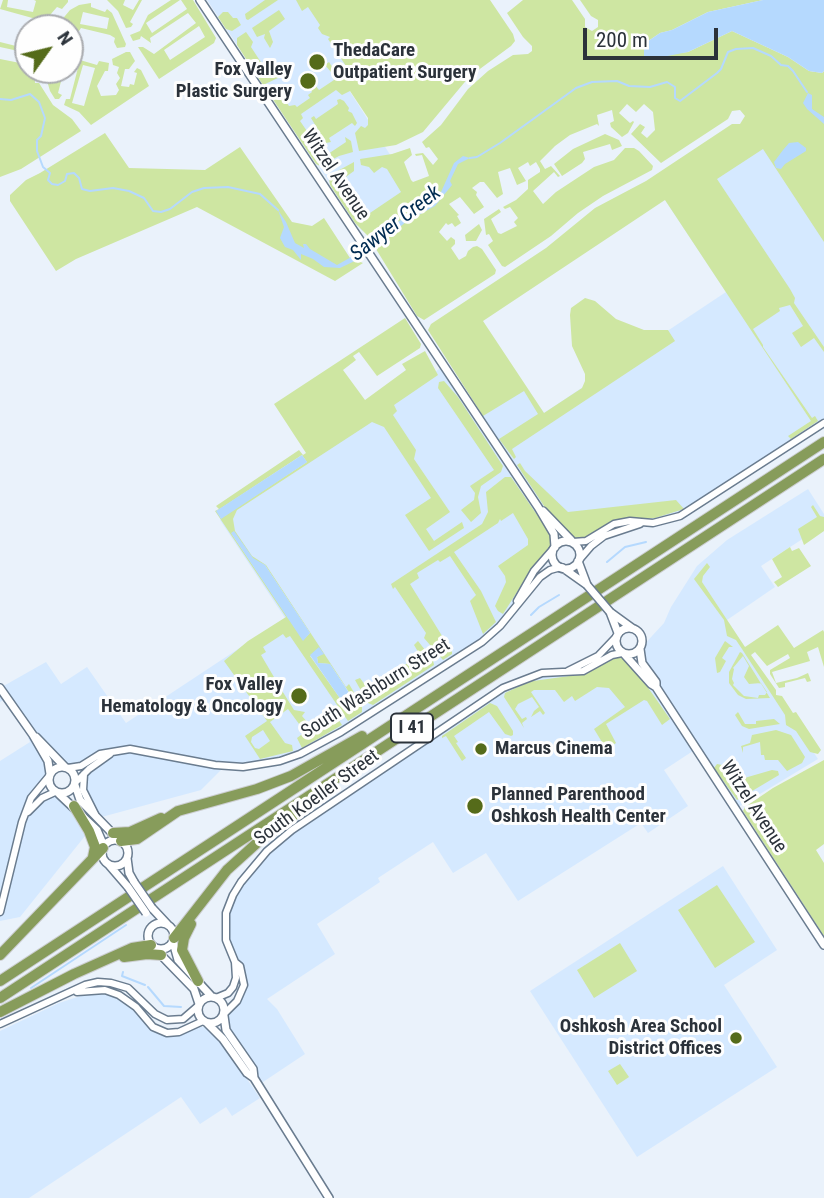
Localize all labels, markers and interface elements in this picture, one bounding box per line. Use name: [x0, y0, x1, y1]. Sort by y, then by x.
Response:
north arrow: [14, 14, 84, 84]
scale bar: [586, 14, 721, 58]
text: N: [52, 27, 78, 49]
text: 200 m: [596, 28, 648, 52]
place label: ThedaCare Outpatient Surgery: [333, 40, 477, 84]
marker: ThedaCare Outpatient Surgery: [307, 52, 327, 72]
place label: Fox Valley Plastic Surgery: [176, 59, 292, 103]
marker: Fox Valley Plastic Surgery: [298, 71, 318, 91]
street label: Witzel Avenue: [296, 125, 374, 225]
water label: Sawyer Creek: [346, 181, 446, 267]
street label: South Washburn Street: [297, 634, 455, 744]
place label: Fox Valley Hematology & Oncology: [101, 674, 283, 718]
marker: Fox Valley Hematology & Oncology: [289, 686, 309, 706]
road number: I 41: [391, 714, 433, 742]
place label: Marcus Cinema: [495, 738, 613, 760]
marker: Marcus Cinema: [473, 741, 489, 757]
street label: South Koeller Street: [250, 745, 384, 851]
street label: Witzel Avenue: [715, 757, 791, 857]
place label: Planned Parenthood Oshkosh Health Center: [491, 784, 666, 828]
marker: Planned Parenthood Oshkosh Health Center: [465, 796, 485, 816]
place label: Oshkosh Area School District Offices: [560, 1016, 722, 1060]
marker: Oshkosh Area School District Offices: [728, 1030, 744, 1046]

